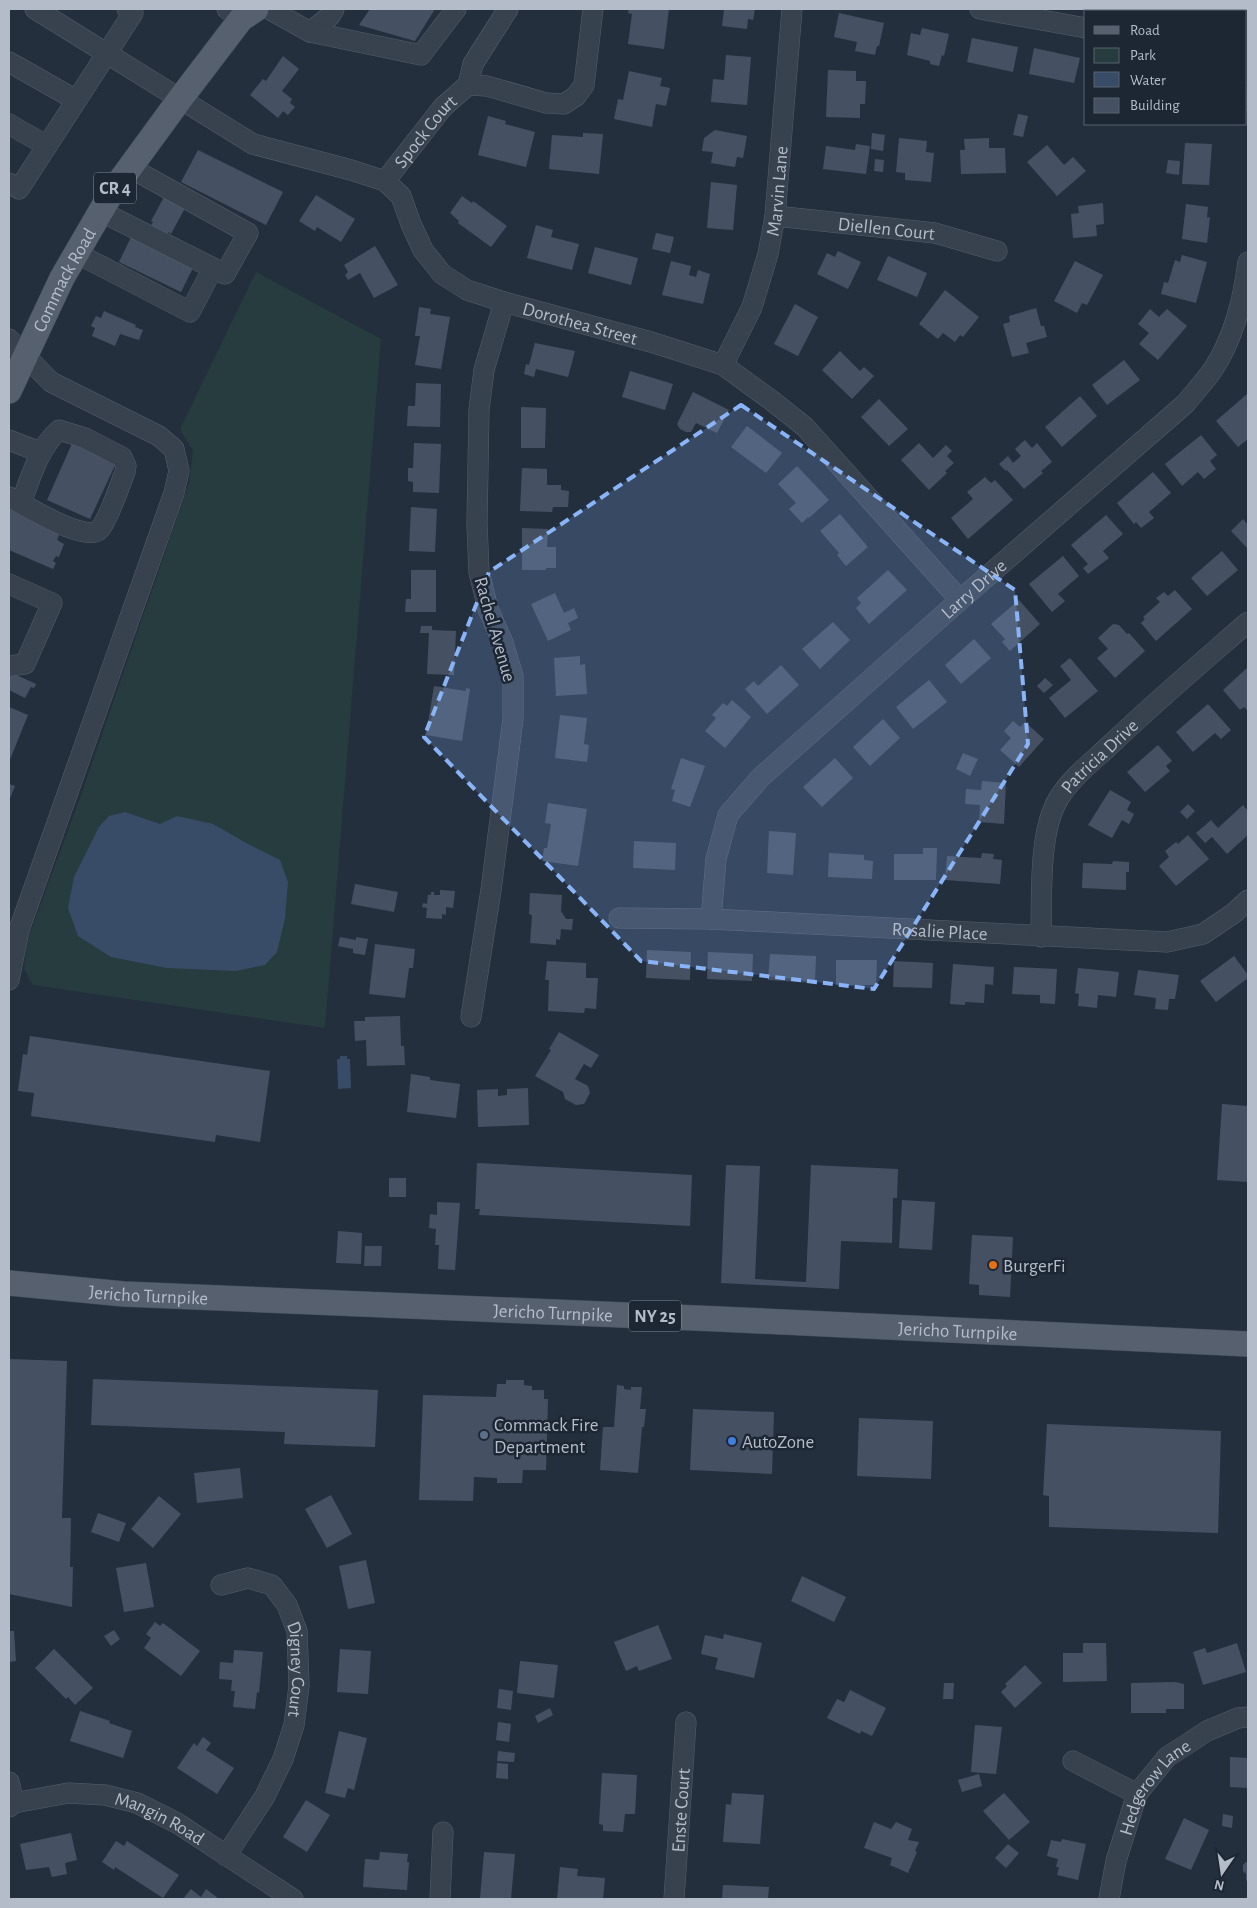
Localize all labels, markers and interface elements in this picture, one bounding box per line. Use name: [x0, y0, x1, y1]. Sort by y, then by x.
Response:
legend: [1084, 10, 1247, 125]
text: Road: [1130, 23, 1160, 38]
text: Park: [1130, 48, 1156, 63]
text: Water: [1130, 73, 1166, 88]
street label: Spock Court: [391, 92, 461, 172]
text: Building: [1130, 98, 1180, 113]
street label: Marvin Lane: [763, 145, 792, 238]
road number: CR 4: [94, 172, 136, 204]
street label: Diellen Court: [837, 215, 936, 244]
street label: Commack Road: [30, 225, 100, 335]
street label: Dorothea Street: [520, 299, 639, 349]
street label: Larry Drive: [938, 556, 1011, 623]
street label: Rachel Avenue: [471, 575, 519, 684]
street label: Patricia Drive: [1058, 716, 1142, 797]
street label: Rosalie Place: [891, 920, 988, 944]
place label: BurgerFi: [1003, 1257, 1066, 1276]
marker: BurgerFi: [987, 1259, 999, 1271]
street label: Jericho Turnpike: [88, 1283, 209, 1309]
road number: NY 25: [629, 1300, 681, 1332]
street label: Jericho Turnpike: [493, 1302, 613, 1326]
street label: Jericho Turnpike: [897, 1319, 1018, 1344]
place label: Commack Fire Department: [494, 1416, 598, 1457]
marker: Commack Fire Department: [478, 1429, 490, 1441]
place label: AutoZone: [742, 1433, 814, 1452]
marker: AutoZone: [726, 1435, 738, 1447]
street label: Digney Court: [283, 1619, 307, 1718]
street label: Hedgerow Lane: [1117, 1737, 1194, 1838]
street label: Enste Court: [669, 1768, 694, 1853]
street label: Mangin Road: [113, 1790, 207, 1849]
north arrow: [1197, 1848, 1247, 1898]
text: N: [1213, 1877, 1226, 1893]

